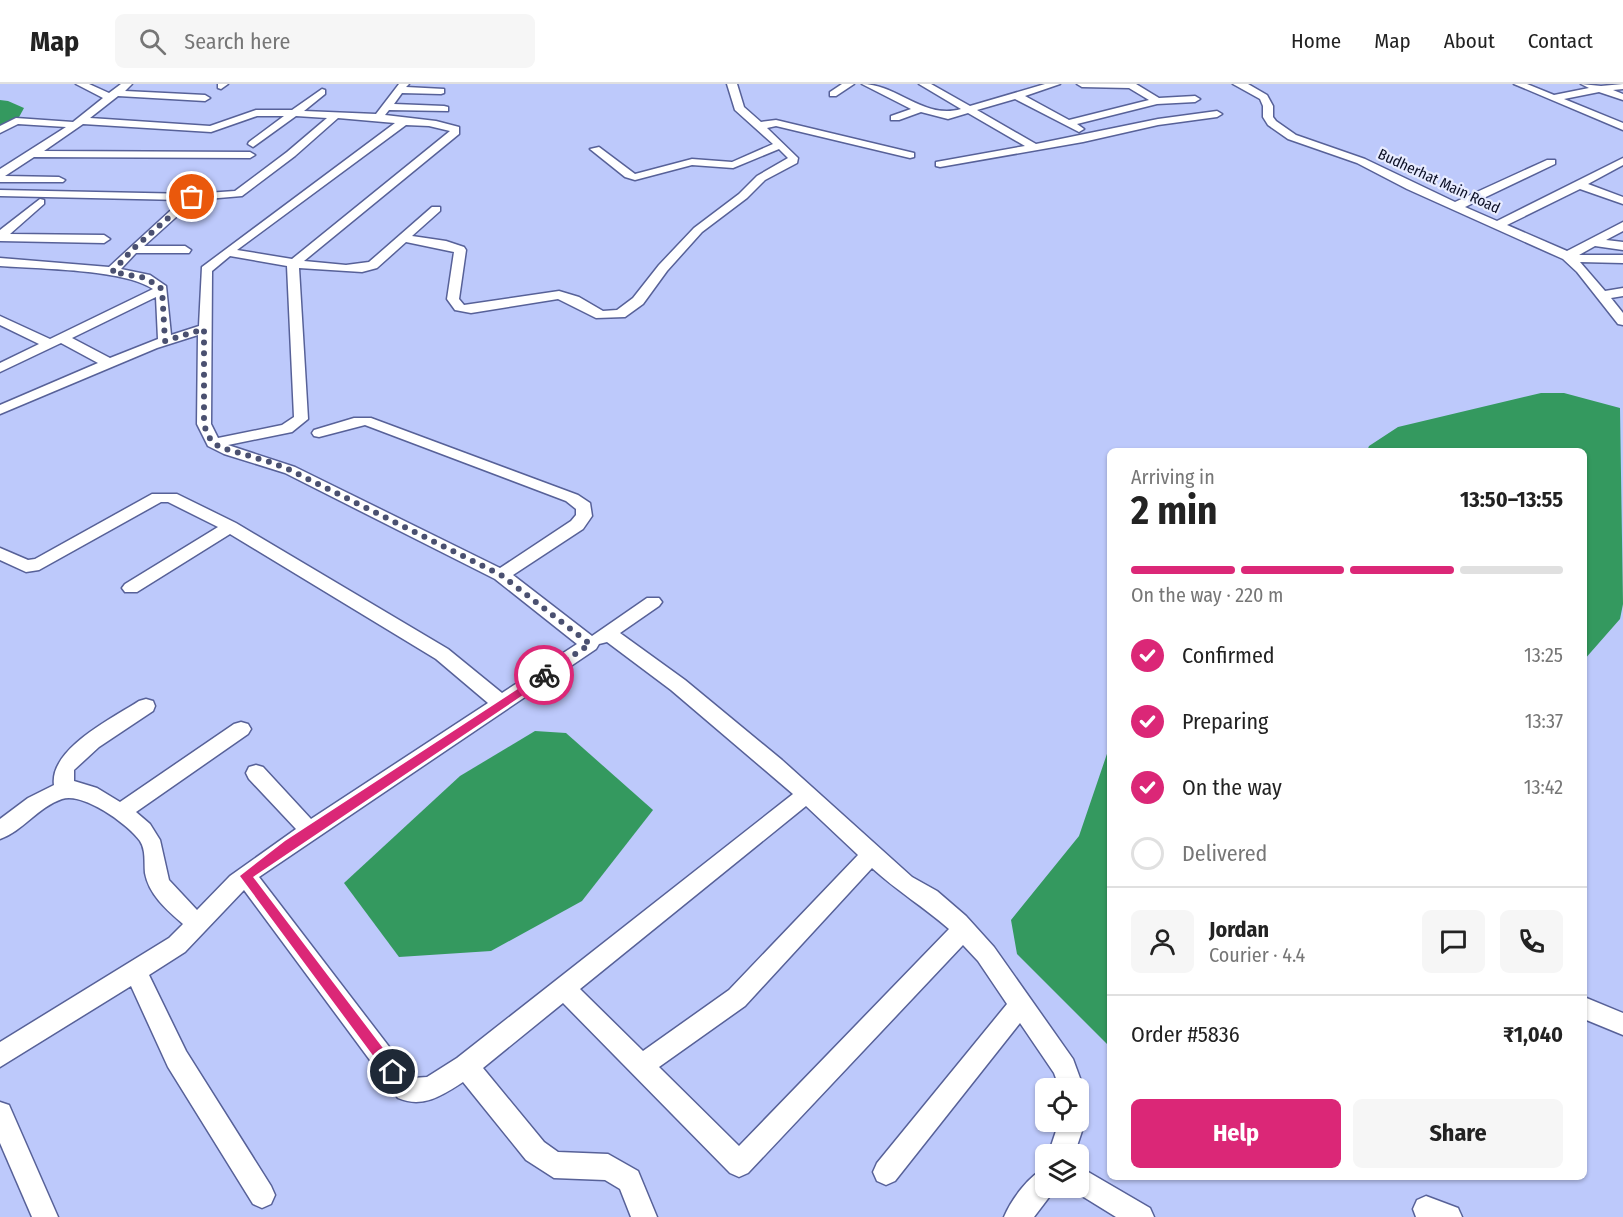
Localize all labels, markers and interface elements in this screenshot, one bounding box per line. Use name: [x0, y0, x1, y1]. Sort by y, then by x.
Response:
search box: [115, 14, 535, 68]
text: Map: [30, 25, 79, 58]
icon: search: [136, 25, 169, 58]
text: Search here: [184, 28, 290, 55]
text: Home: [1291, 28, 1341, 54]
text: Map: [1374, 28, 1411, 54]
text: About: [1444, 28, 1495, 54]
text: Contact: [1528, 28, 1593, 54]
street label: Budherhat Main Road: [1375, 145, 1503, 217]
pin: [166, 171, 217, 222]
icon: bag: [175, 180, 208, 213]
text: Arriving in: [1131, 465, 1215, 489]
text: 13:50–13:55: [1460, 486, 1563, 513]
text: 2 min: [1131, 488, 1217, 534]
text: On the way · 220 m: [1131, 583, 1284, 607]
icon: check: [1131, 639, 1164, 672]
text: Confirmed: [1182, 642, 1275, 669]
text: 13:25: [1524, 643, 1563, 667]
courier: [514, 645, 574, 705]
icon: bike: [528, 659, 561, 692]
icon: check: [1131, 705, 1164, 738]
text: Preparing: [1182, 708, 1268, 735]
text: 13:37: [1525, 709, 1563, 733]
icon: check: [1131, 771, 1164, 804]
text: On the way: [1182, 774, 1282, 801]
text: 13:42: [1524, 775, 1563, 799]
text: Delivered: [1182, 840, 1267, 867]
button: person: [1131, 910, 1194, 973]
button: chat: [1422, 910, 1485, 973]
button: phone: [1500, 910, 1563, 973]
text: Jordan: [1209, 916, 1269, 943]
text: Courier · 4.4: [1209, 943, 1305, 967]
text: Order #5836: [1131, 1021, 1240, 1048]
text: ₹1,040: [1503, 1021, 1563, 1048]
pin: [367, 1046, 418, 1097]
icon: home: [376, 1055, 409, 1088]
map controls: [1035, 1078, 1089, 1198]
button: locate: [1035, 1078, 1089, 1132]
button: Help: [1131, 1099, 1341, 1168]
button: Share: [1353, 1099, 1563, 1168]
button: layers: [1035, 1144, 1089, 1198]

